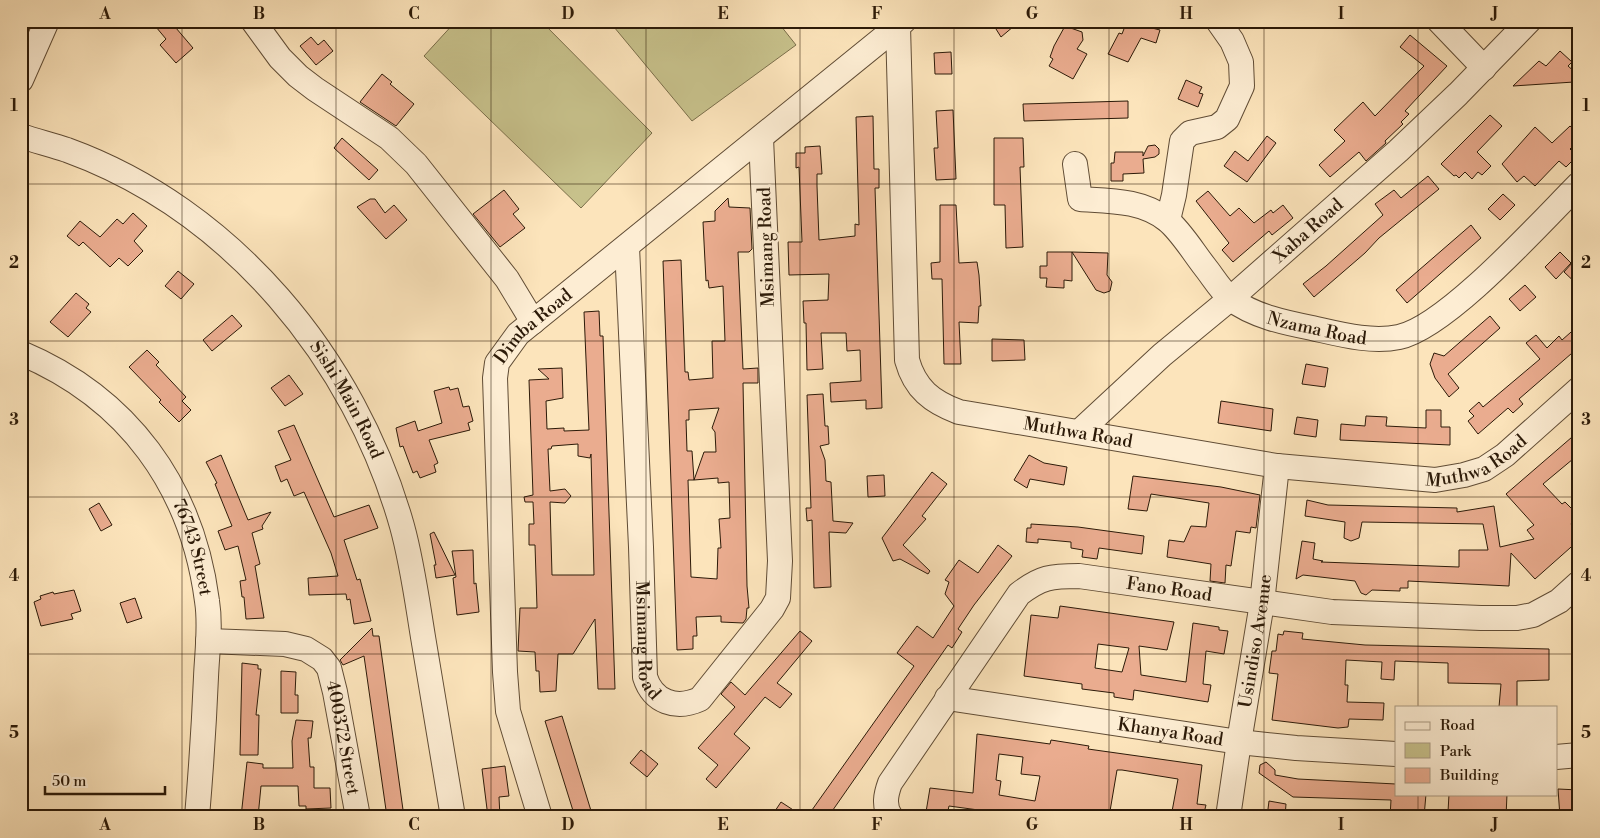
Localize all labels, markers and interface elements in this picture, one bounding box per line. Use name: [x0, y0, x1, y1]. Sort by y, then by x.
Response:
text: A: [98, 4, 111, 24]
text: B: [253, 4, 265, 24]
text: C: [408, 4, 420, 24]
text: D: [562, 4, 575, 24]
text: E: [717, 4, 729, 24]
text: F: [871, 4, 883, 24]
text: G: [1026, 4, 1039, 24]
text: H: [1179, 4, 1193, 24]
text: I: [1338, 4, 1344, 24]
text: J: [1490, 4, 1498, 24]
text: 1: [10, 96, 18, 116]
text: 1: [1582, 96, 1590, 116]
street label: Msimang Road: [753, 186, 780, 307]
street label: Xaba Road: [1267, 193, 1349, 269]
text: 2: [9, 253, 19, 273]
text: 2: [1581, 253, 1591, 273]
street label: Dimba Road: [489, 283, 578, 369]
street label: Nzama Road: [1264, 307, 1369, 350]
street label: Sishi Main Road: [304, 336, 388, 463]
text: 3: [9, 410, 19, 430]
text: 3: [1581, 410, 1591, 430]
street label: Muthwa Road: [1022, 412, 1135, 453]
street label: Muthwa Road: [1424, 429, 1533, 493]
street label: 76743 Street: [167, 495, 217, 598]
text: 4: [9, 566, 20, 586]
text: 4: [1581, 566, 1592, 586]
street label: Fano Road: [1125, 572, 1214, 607]
street label: Usindiso Avenue: [1234, 573, 1277, 710]
street label: Msimang Road: [630, 580, 666, 706]
street label: 400372 Street: [321, 678, 365, 797]
legend: [1395, 706, 1558, 796]
street label: Khanya Road: [1116, 713, 1226, 752]
text: Road: [1440, 716, 1475, 735]
text: 5: [9, 723, 19, 743]
text: 5: [1581, 723, 1591, 743]
text: Park: [1440, 742, 1472, 761]
scale bar: [45, 763, 165, 795]
text: Building: [1439, 766, 1499, 785]
text: 50 m: [52, 772, 86, 791]
text: A: [98, 815, 111, 835]
text: B: [253, 815, 265, 835]
text: C: [408, 815, 420, 835]
text: D: [562, 815, 575, 835]
text: E: [717, 815, 729, 835]
text: F: [871, 815, 883, 835]
text: G: [1026, 815, 1039, 835]
text: H: [1179, 815, 1193, 835]
text: I: [1338, 815, 1344, 835]
text: J: [1490, 815, 1498, 835]

